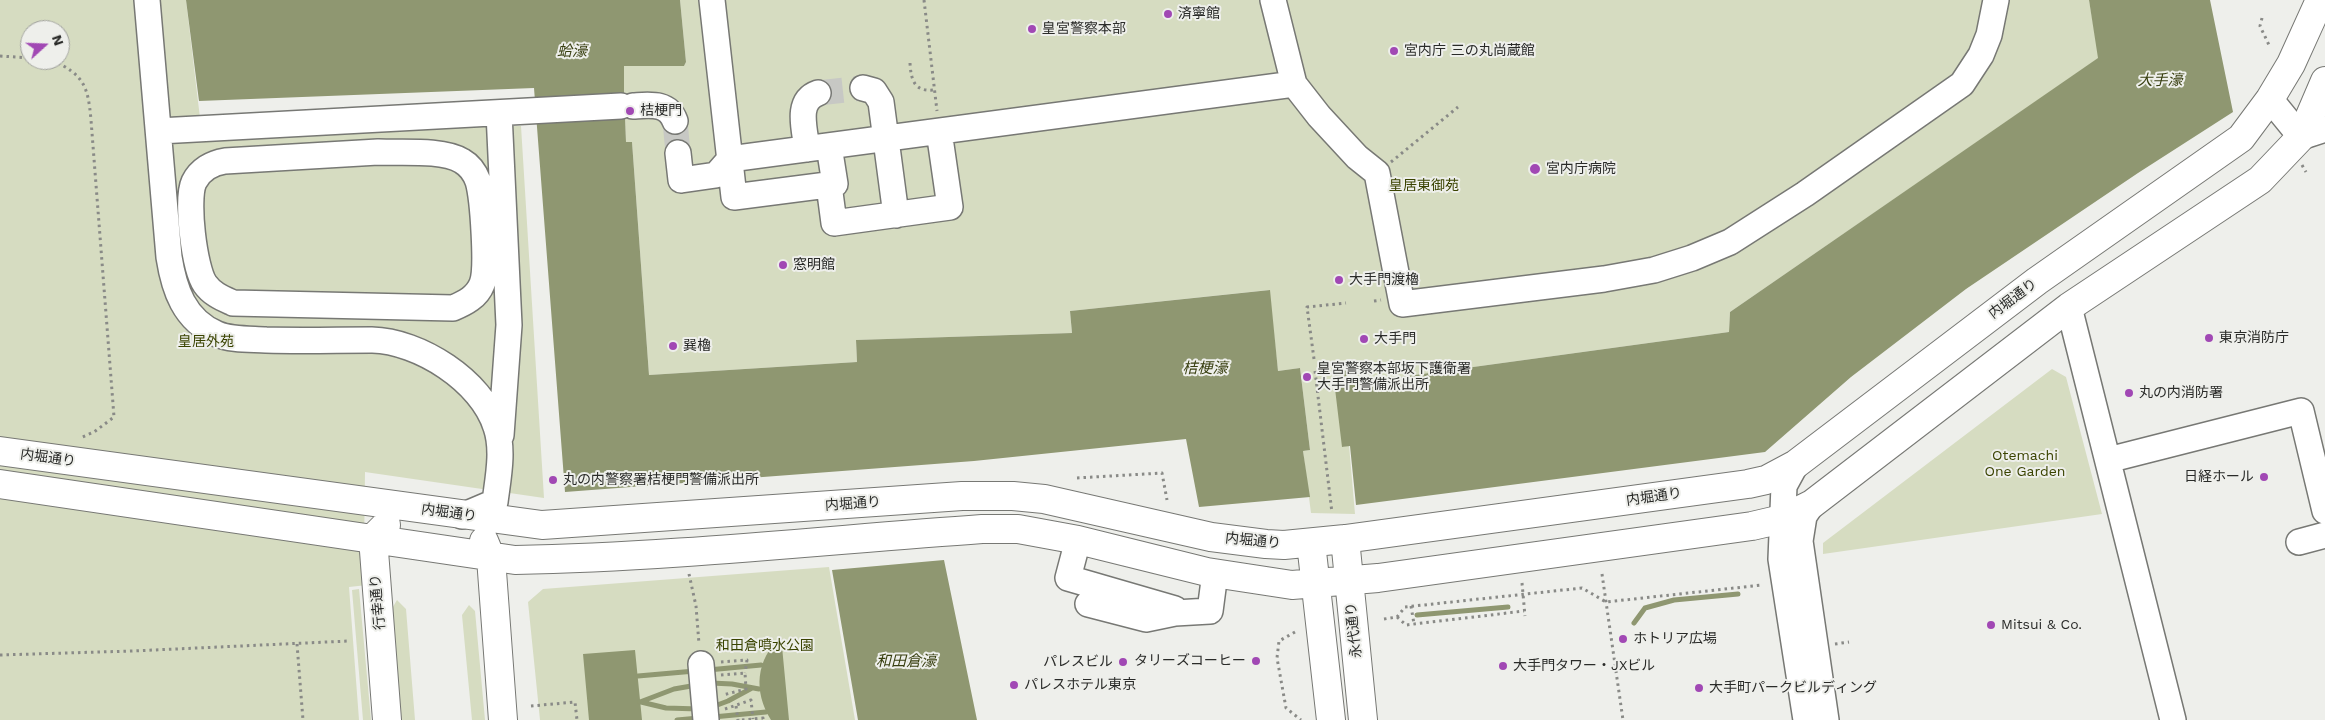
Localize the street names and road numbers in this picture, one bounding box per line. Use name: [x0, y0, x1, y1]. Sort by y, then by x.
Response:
street label: 内堀通り: [1986, 275, 2040, 323]
street label: 内堀通り: [19, 446, 77, 470]
street label: 内堀通り: [1625, 485, 1683, 509]
street label: 内堀通り: [824, 494, 882, 514]
street label: 内堀通り: [420, 501, 478, 525]
street label: 内堀通り: [1224, 530, 1282, 552]
street label: 行幸通り: [367, 573, 389, 631]
street label: 永代通り: [1343, 601, 1365, 659]

